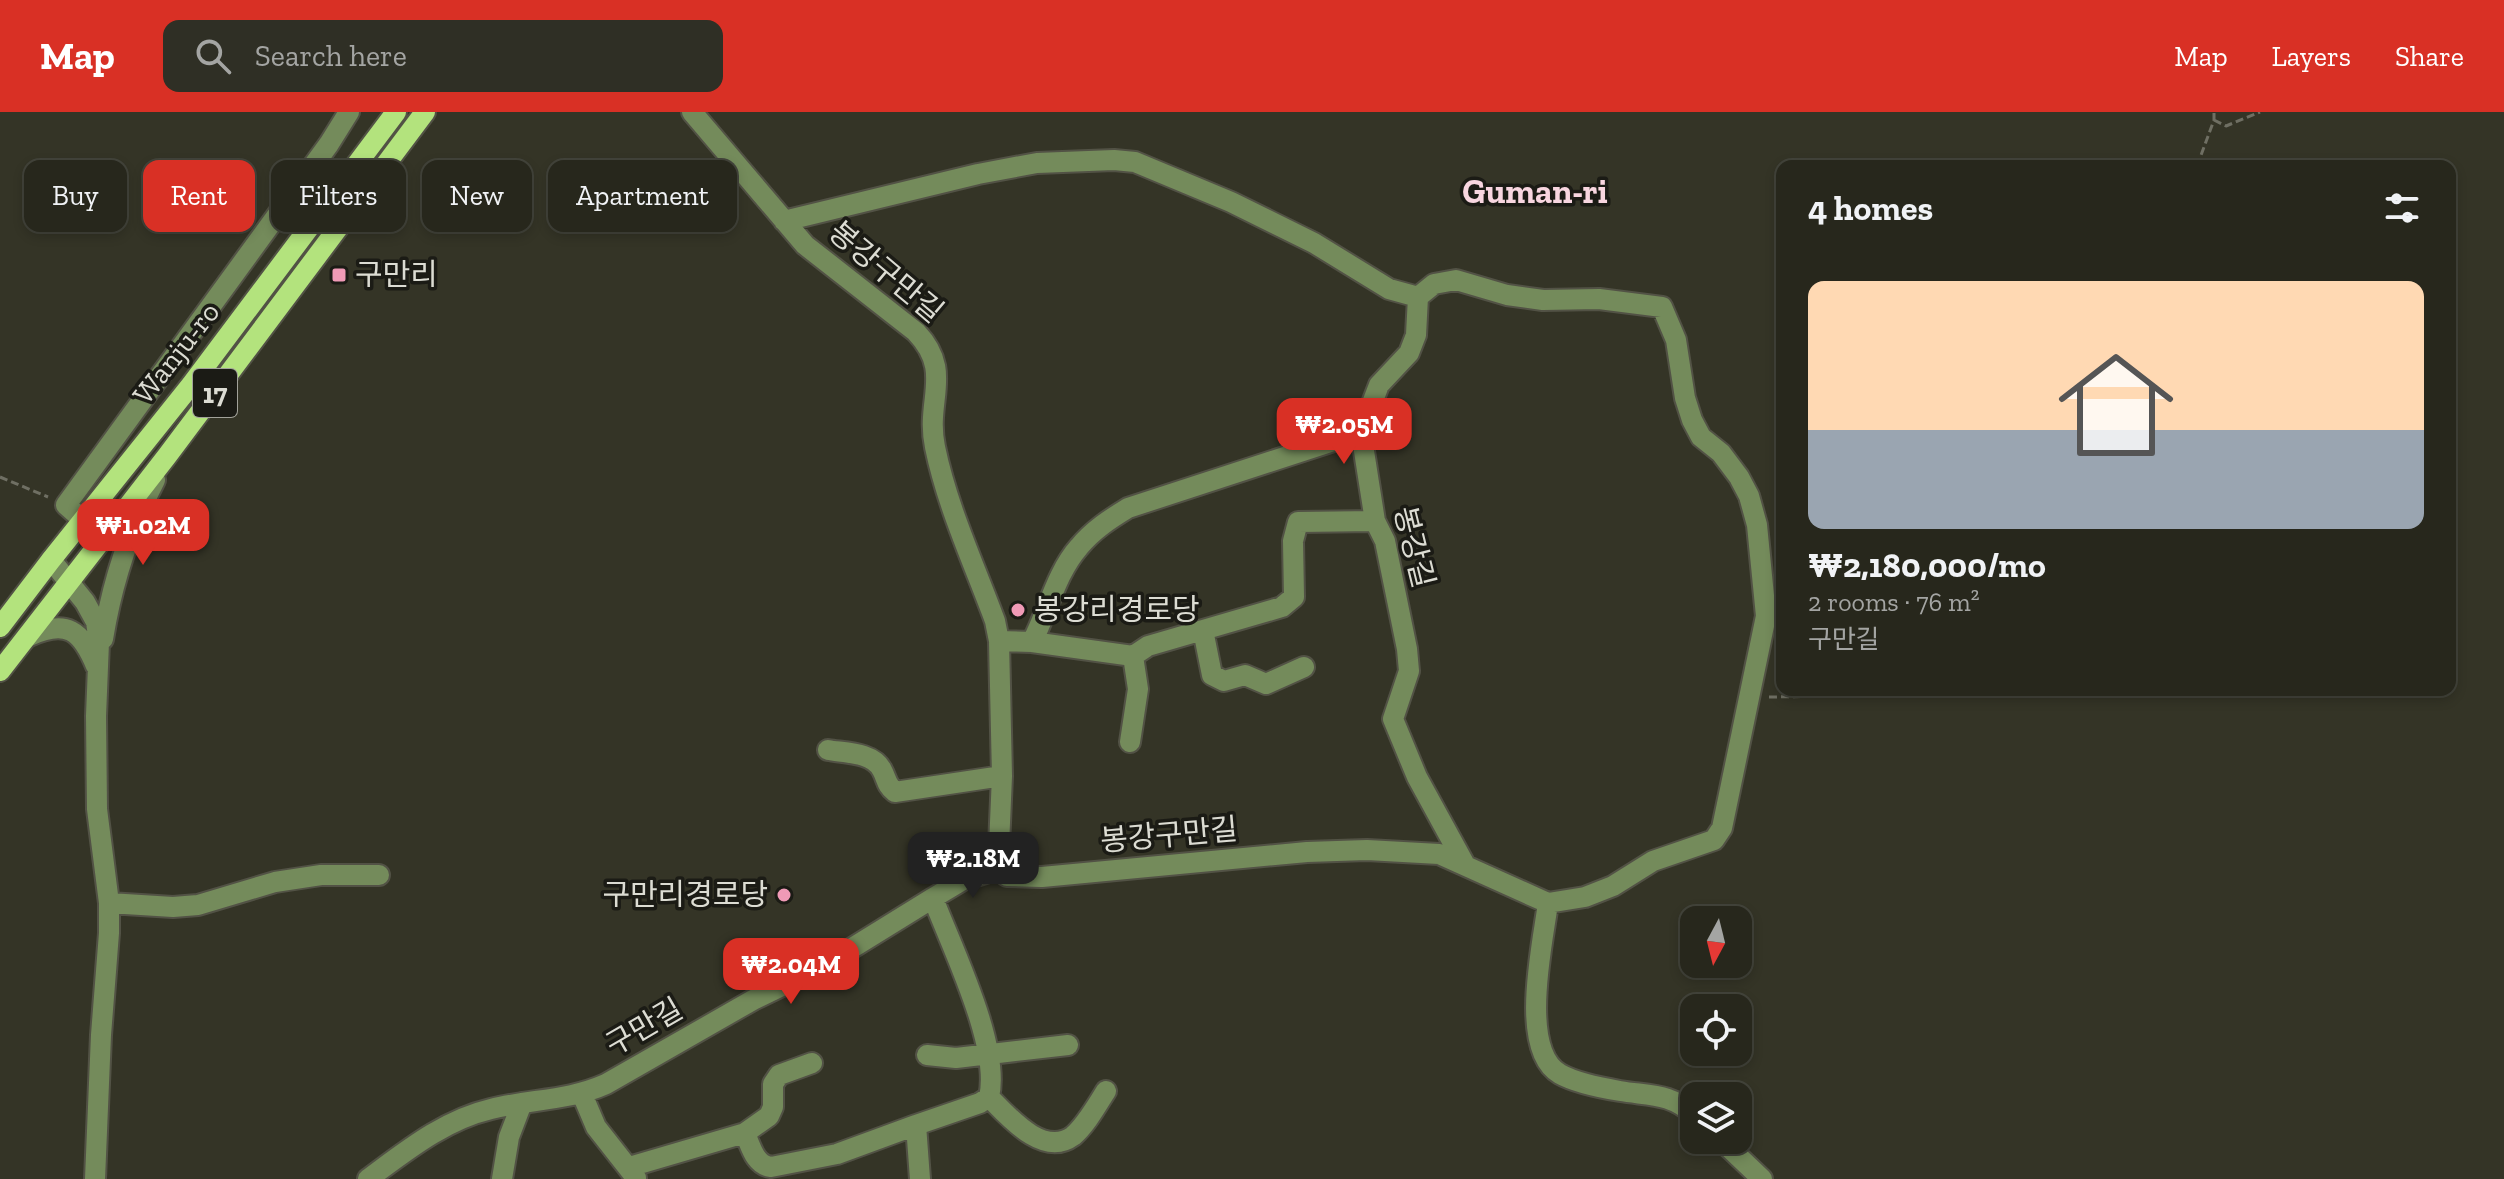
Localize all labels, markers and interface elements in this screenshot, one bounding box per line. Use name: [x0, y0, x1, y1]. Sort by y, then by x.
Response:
search box: [163, 20, 723, 92]
text: Map: [40, 33, 115, 79]
icon: search: [191, 34, 235, 78]
text: Search here: [255, 38, 407, 74]
text: Map: [2174, 40, 2228, 73]
text: Layers: [2272, 40, 2351, 73]
text: Share: [2395, 40, 2464, 73]
chip: Buy: [24, 160, 127, 232]
chip: Rent: [143, 160, 255, 232]
chip: Filters: [271, 160, 406, 232]
chip: New: [422, 160, 532, 232]
chip: Apartment: [548, 160, 737, 232]
district label: Guman-ri: [1462, 171, 1608, 212]
icon: filters: [2380, 186, 2424, 230]
text: 4 homes: [1808, 188, 1933, 229]
street label: 봉강구만길: [822, 214, 950, 330]
place label: 구만리: [355, 257, 438, 293]
marker: 구만리: [330, 266, 348, 284]
street label: Wanju-ro: [125, 295, 227, 411]
icon: home: [2044, 333, 2188, 477]
road number: 17: [193, 369, 237, 417]
pin: ₩2.05M: [1279, 398, 1409, 466]
text: ₩2.05M: [1295, 408, 1393, 440]
pin: ₩1.02M: [78, 499, 208, 567]
street label: 봉강길: [1387, 502, 1441, 592]
text: ₩1.02M: [95, 509, 191, 541]
text: ₩2,180,000/mo: [1808, 545, 2046, 586]
text: 2 rooms · 76 m²: [1808, 586, 1980, 618]
place label: 봉강리경로당: [1034, 592, 1200, 628]
marker: 봉강리경로당: [1009, 601, 1027, 619]
text: 구만길: [1808, 623, 1880, 655]
street label: 봉강구만길: [1099, 811, 1239, 859]
pin: ₩2.18M: [908, 832, 1038, 900]
text: ₩2.18M: [926, 842, 1020, 874]
place label: 구만리경로당: [602, 877, 768, 913]
marker: 구만리경로당: [775, 886, 793, 904]
north arrow: [1680, 906, 1752, 978]
map controls: [1680, 906, 1752, 1154]
pin: ₩2.04M: [726, 938, 856, 1006]
text: ₩2.04M: [741, 948, 841, 980]
street label: 구만길: [599, 991, 689, 1063]
button: locate: [1680, 994, 1752, 1066]
button: layers: [1680, 1082, 1752, 1154]

